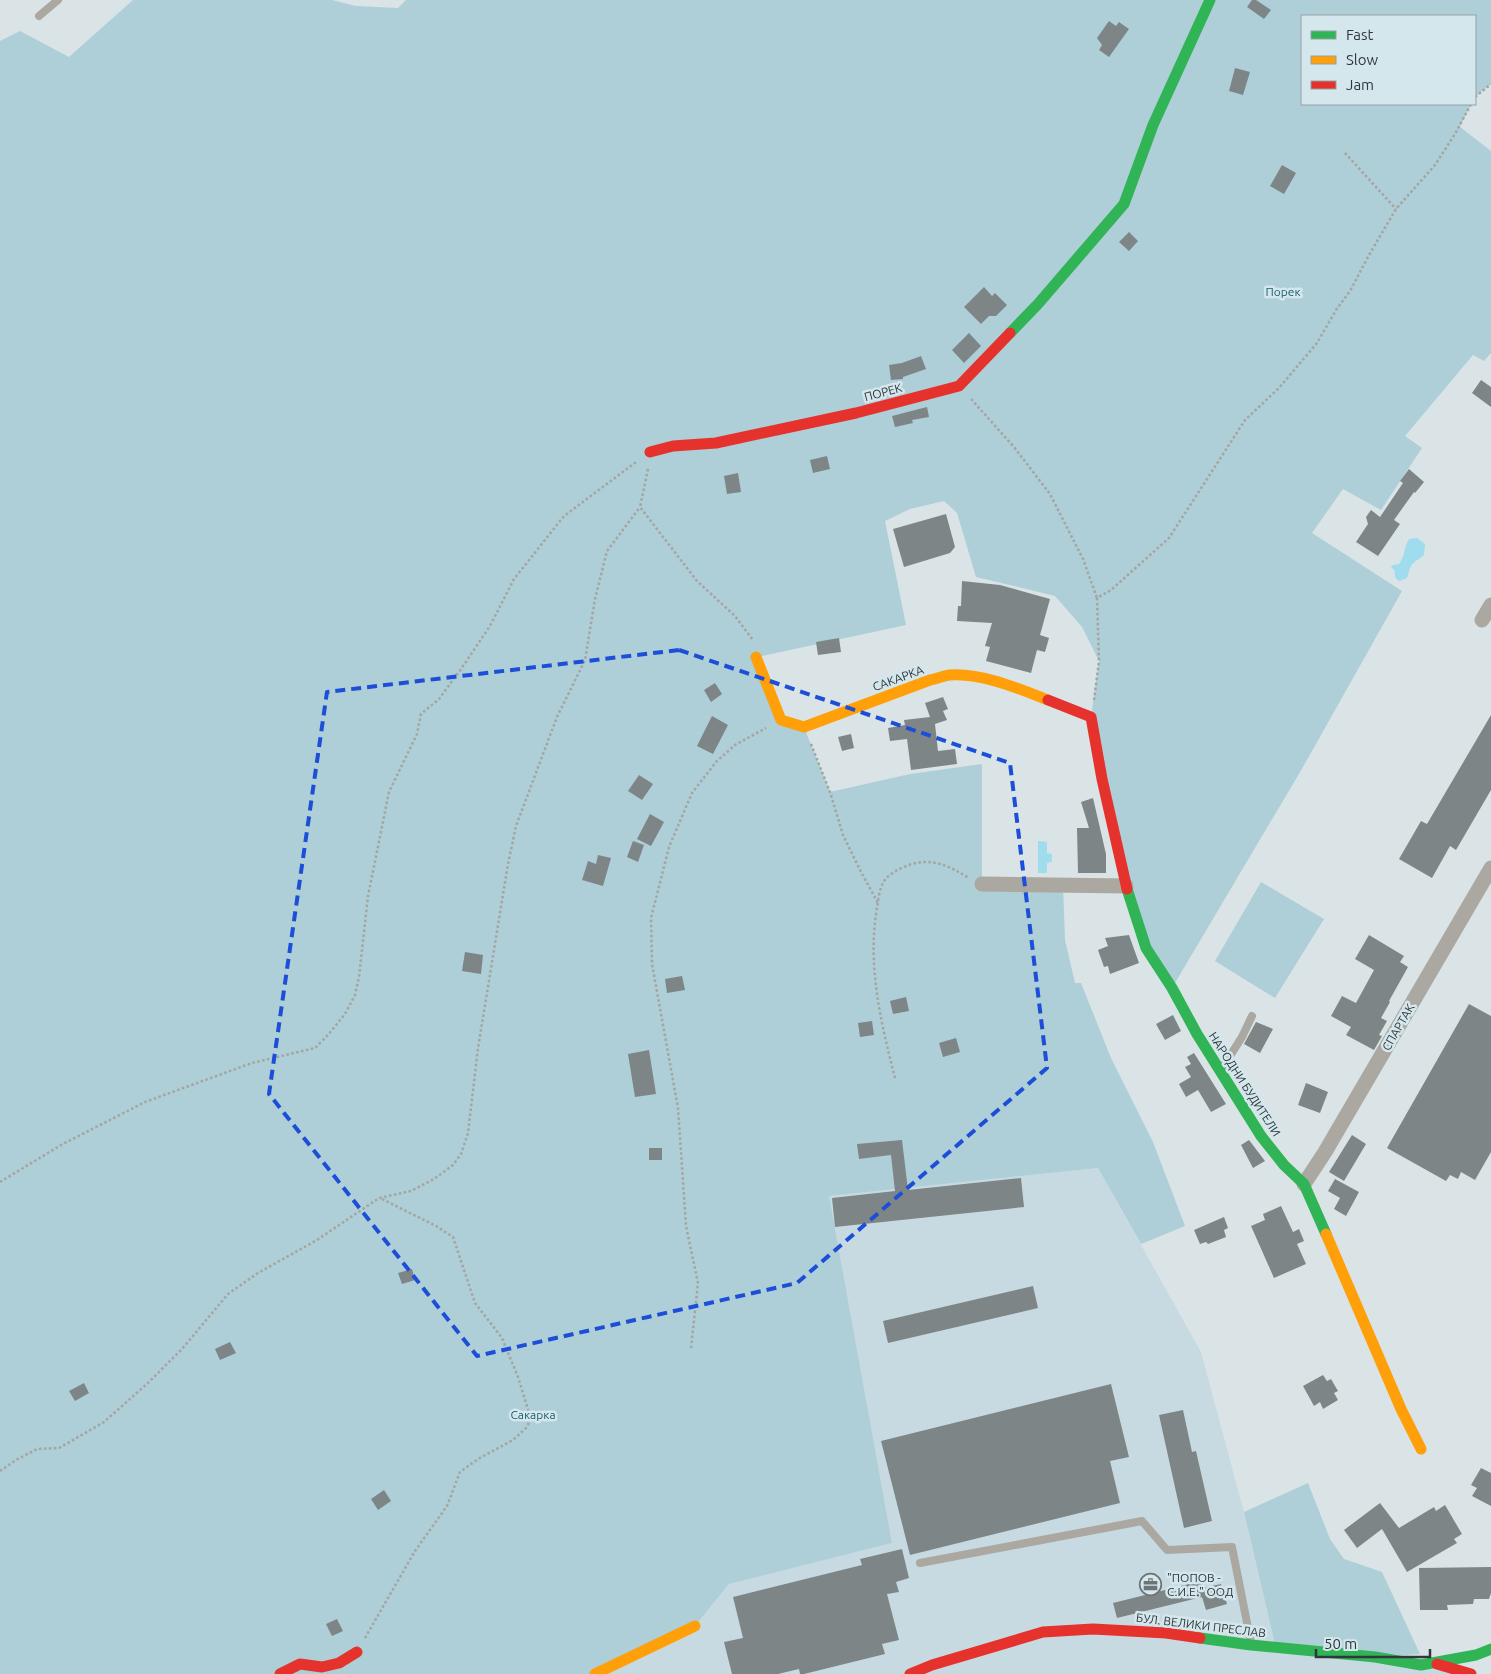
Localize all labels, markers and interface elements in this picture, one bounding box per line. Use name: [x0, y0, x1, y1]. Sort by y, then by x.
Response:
legend: [1301, 15, 1476, 105]
text: Fast: [1346, 26, 1374, 43]
text: Slow: [1346, 51, 1379, 68]
text: Jam: [1346, 76, 1374, 93]
park label: Порек: [1265, 285, 1301, 298]
street label: ПОРЕК: [863, 381, 904, 403]
street label: САКАРКА: [871, 663, 926, 693]
street label: СПАРТАК: [1379, 1001, 1417, 1053]
street label: НАРОДНИ БУДИТЕЛИ: [1207, 1030, 1283, 1138]
park label: Сакарка: [510, 1408, 556, 1421]
place label: "ПОПОВ - С.И.Е." ООД: [1167, 1571, 1233, 1598]
office icon: "ПОПОВ - С.И.Е." ООД: [1139, 1572, 1163, 1596]
street label: БУЛ. ВЕЛИКИ ПРЕСЛАВ: [1135, 1611, 1267, 1639]
scale bar: [1316, 1626, 1430, 1658]
text: 50 m: [1324, 1635, 1357, 1652]

